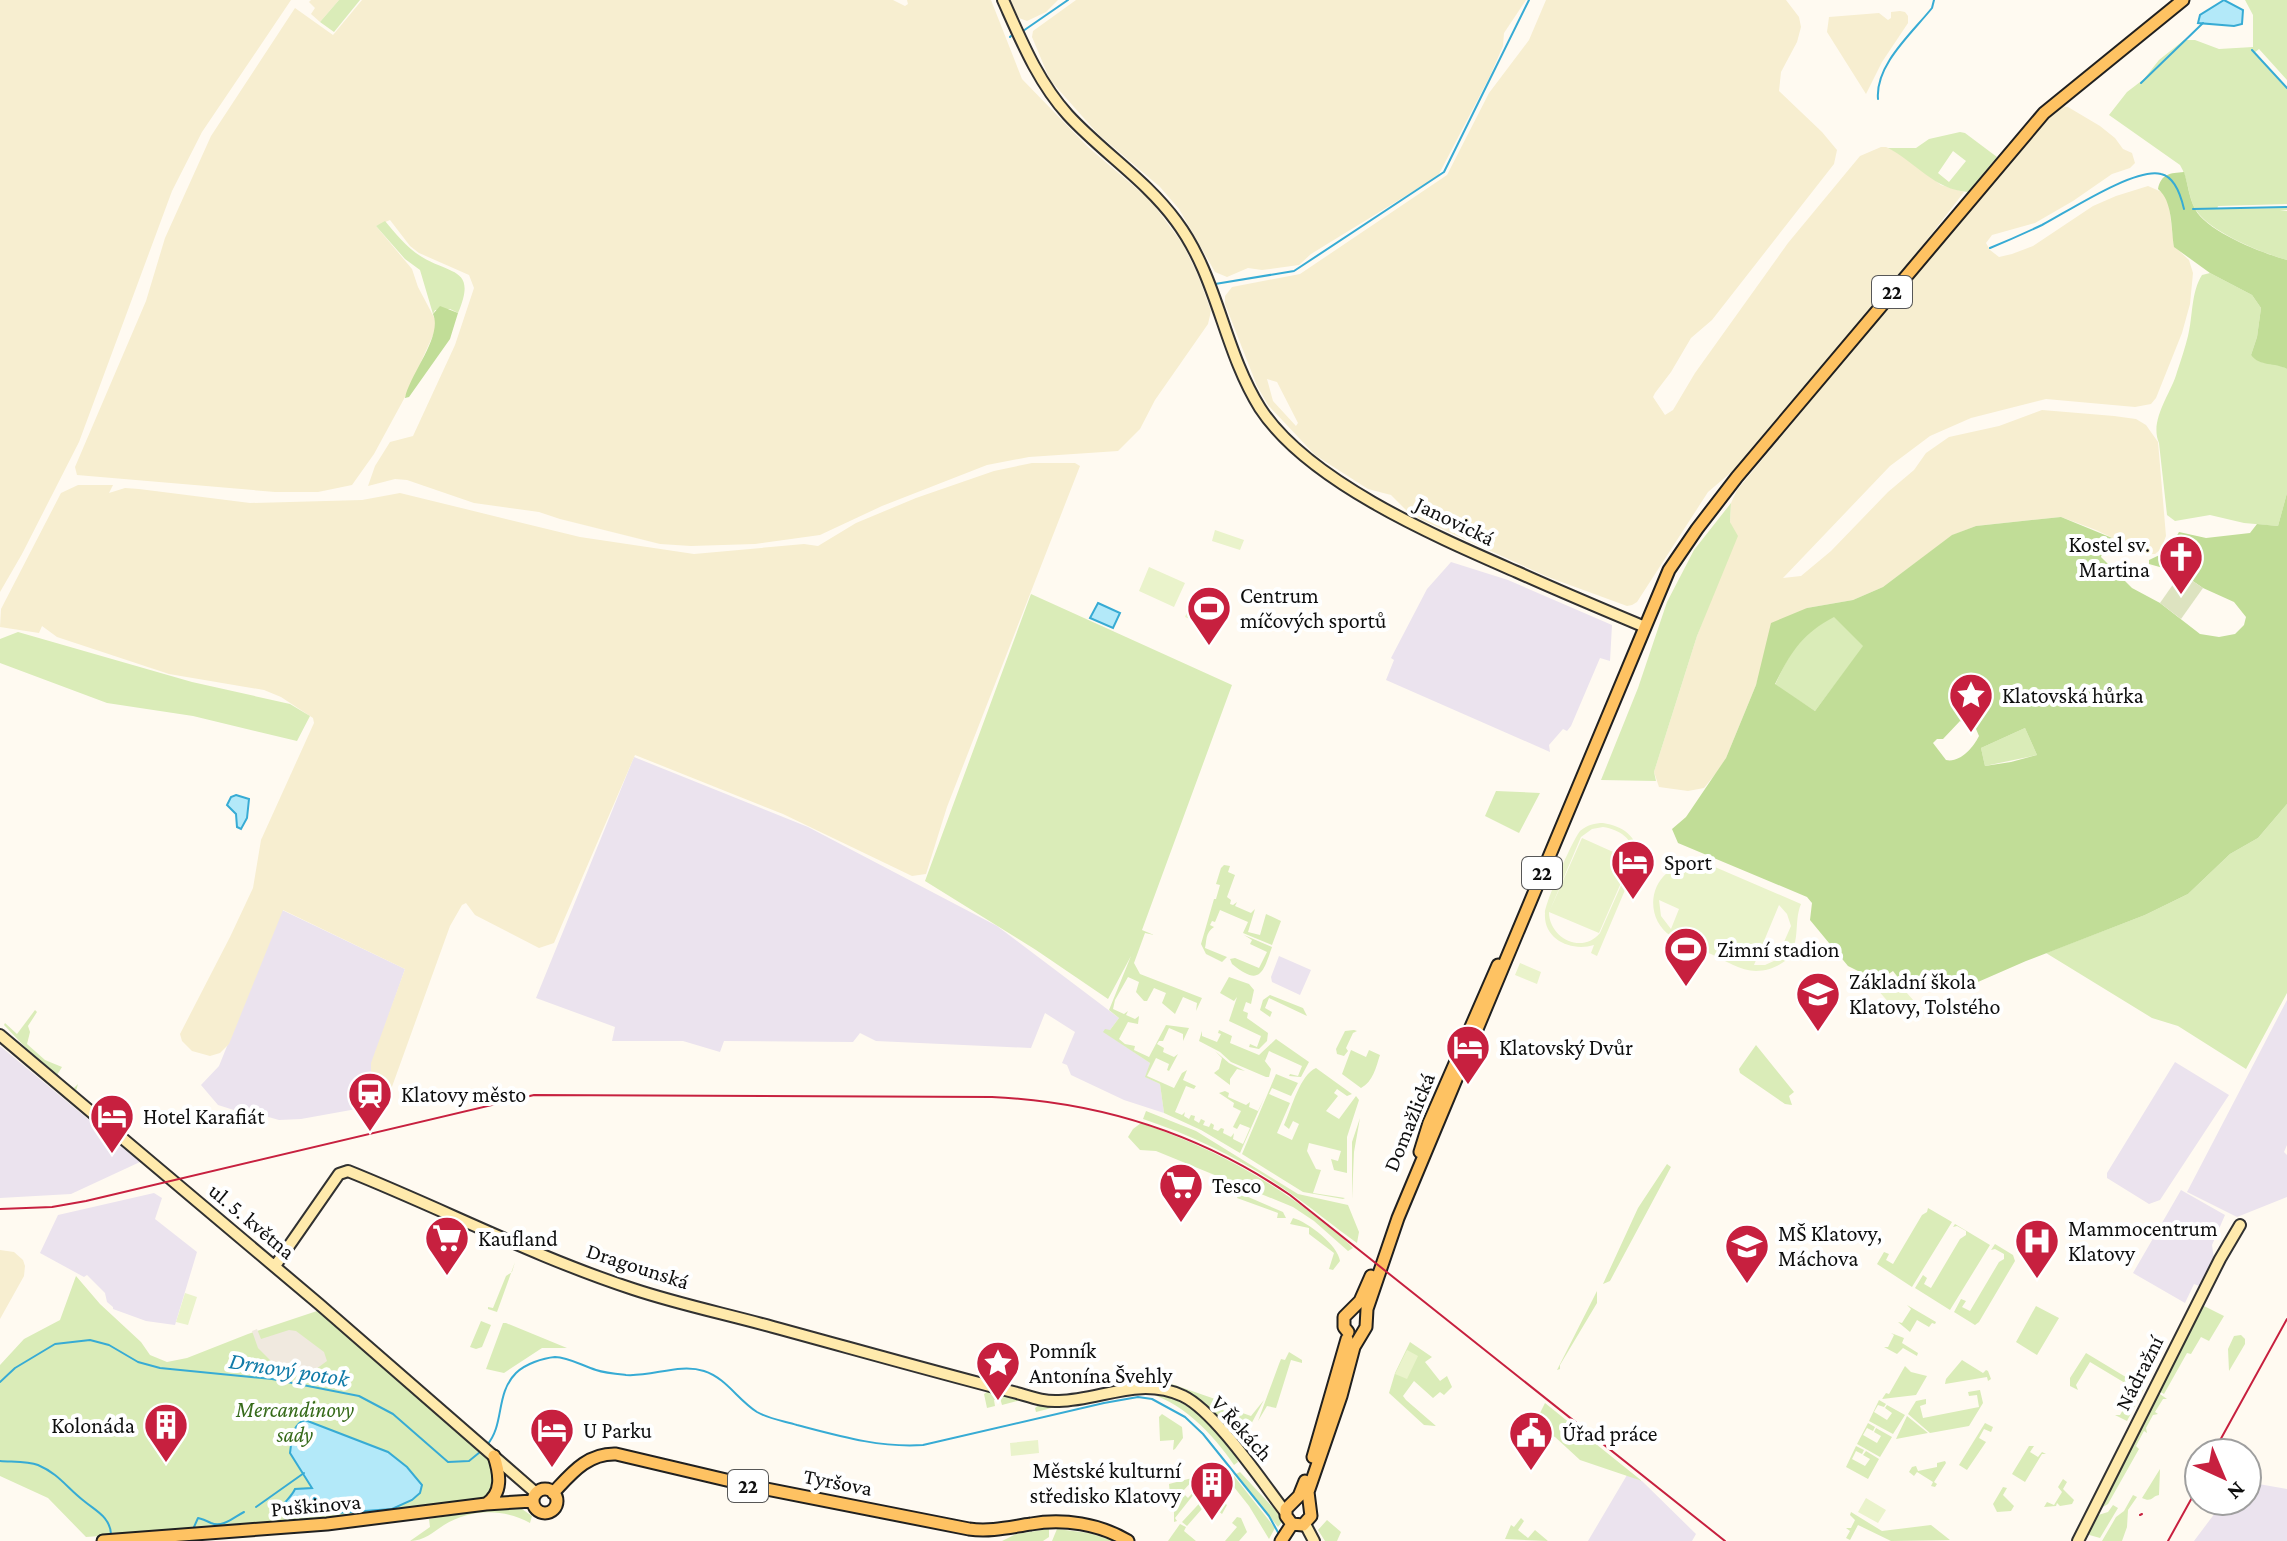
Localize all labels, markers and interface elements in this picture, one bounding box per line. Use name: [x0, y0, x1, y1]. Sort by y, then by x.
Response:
road number: 22: [1872, 276, 1912, 308]
street label: Janovická: [1410, 490, 1499, 551]
place label: Kostel sv. Martina: [2068, 532, 2150, 582]
church icon: Kostel sv. Martina: [2157, 533, 2205, 596]
place label: Centrum míčových sportů: [1240, 583, 1387, 633]
sports icon: Centrum míčových sportů: [1185, 584, 1233, 647]
place icon: Klatovská hůrka: [1947, 671, 1995, 734]
place label: Klatovská hůrka: [2002, 683, 2144, 708]
hotel icon: Sport: [1609, 838, 1657, 901]
place label: Sport: [1664, 850, 1713, 875]
road number: 22: [1522, 857, 1562, 889]
sports icon: Zimní stadion: [1662, 925, 1710, 988]
place label: Zimní stadion: [1717, 937, 1840, 962]
place label: Základní škola Klatovy, Tolstého: [1849, 969, 2001, 1019]
school or university icon: Základní škola Klatovy, Tolstého: [1794, 970, 1842, 1033]
hotel icon: Klatovský Dvůr: [1444, 1023, 1492, 1086]
place label: Klatovský Dvůr: [1499, 1035, 1633, 1060]
street label: Domažlická: [1378, 1069, 1440, 1175]
station icon: Klatovy město: [346, 1070, 394, 1133]
place label: Klatovy město: [401, 1082, 526, 1107]
hotel icon: Hotel Karafiát: [88, 1092, 136, 1155]
place label: Hotel Karafiát: [143, 1104, 265, 1129]
supermarket icon: Tesco: [1157, 1161, 1205, 1224]
place label: Tesco: [1212, 1173, 1261, 1198]
street label: ul. 5. května: [204, 1178, 300, 1264]
supermarket icon: Kaufland: [423, 1214, 471, 1277]
place label: Mammocentrum Klatovy: [2068, 1216, 2218, 1266]
hospital icon: Mammocentrum Klatovy: [2013, 1217, 2061, 1280]
place label: MŠ Klatovy, Máchova: [1778, 1221, 1882, 1271]
school or university icon: MŠ Klatovy, Máchova: [1723, 1222, 1771, 1285]
place label: Kaufland: [478, 1226, 558, 1251]
street label: Dragounská: [584, 1238, 692, 1294]
street label: Nádražní: [2110, 1330, 2169, 1415]
place label: Pomník Antonína Švehly: [1029, 1338, 1173, 1388]
place icon: Pomník Antonína Švehly: [974, 1339, 1022, 1402]
water label: Drnový potok: [227, 1346, 352, 1392]
street label: V Řekách: [1206, 1390, 1278, 1466]
park label: Mercandinovy sady: [235, 1397, 354, 1447]
building icon: Kolonáda: [142, 1401, 190, 1464]
hotel icon: U Parku: [528, 1406, 576, 1469]
public building icon: Úřad práce: [1507, 1409, 1555, 1472]
place label: Kolonáda: [51, 1413, 135, 1438]
place label: U Parku: [583, 1418, 652, 1443]
place label: Úřad práce: [1562, 1421, 1657, 1446]
north arrow: [2183, 1437, 2263, 1517]
place label: Městské kulturní středisko Klatovy: [1030, 1458, 1182, 1508]
building icon: Městské kulturní středisko Klatovy: [1188, 1459, 1236, 1522]
street label: Tyršova: [801, 1463, 875, 1501]
road number: 22: [728, 1470, 768, 1502]
text: N: [2222, 1477, 2251, 1505]
street label: Puškinova: [270, 1489, 362, 1521]

